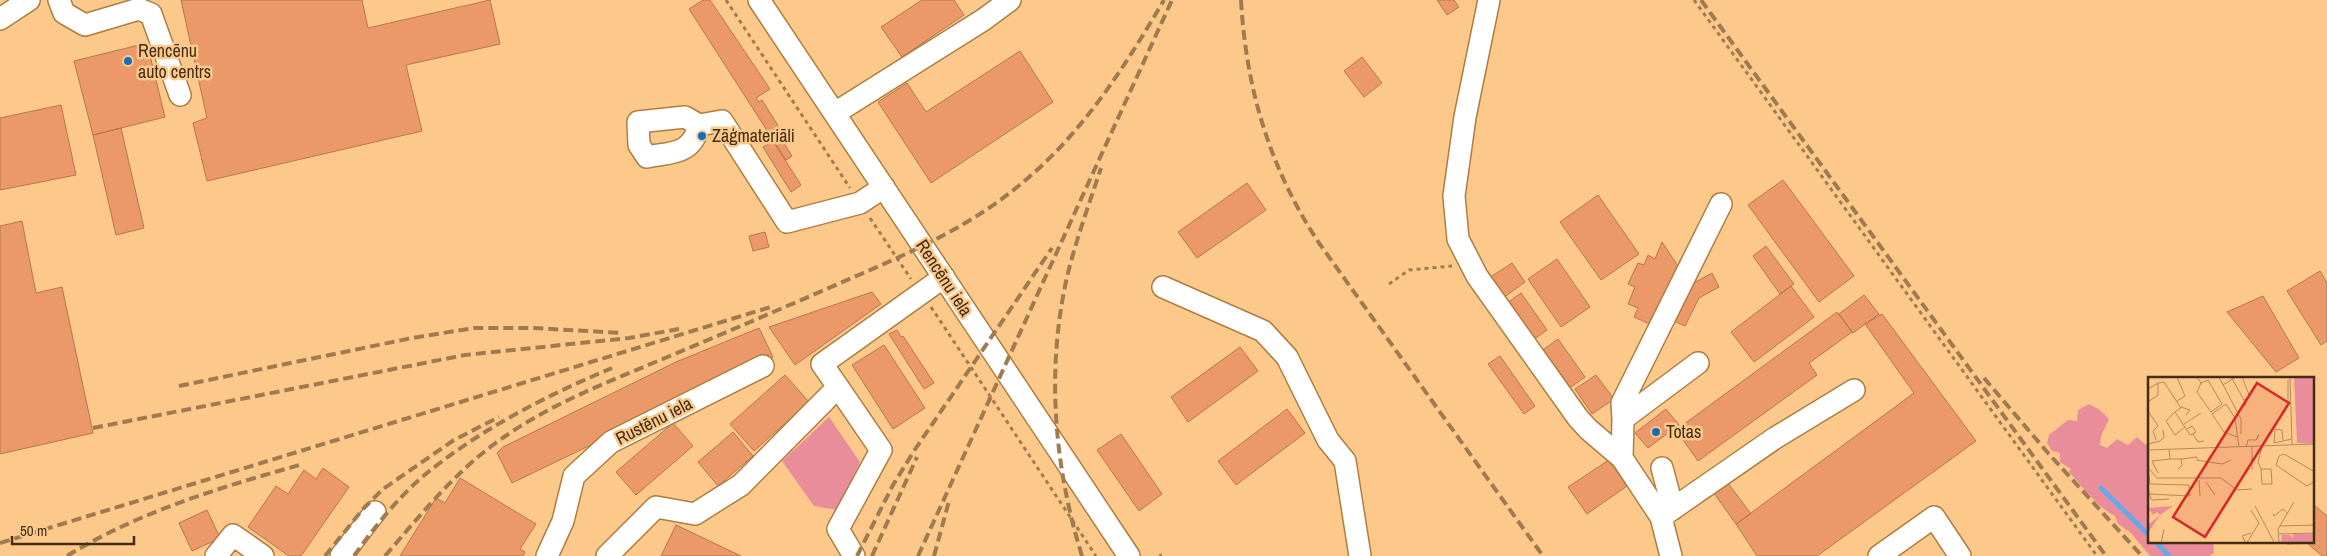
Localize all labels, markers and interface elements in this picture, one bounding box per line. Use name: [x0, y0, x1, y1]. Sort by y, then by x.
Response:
place label: Rencēnu auto centrs: [138, 38, 211, 84]
marker: Rencēnu auto centrs: [122, 55, 134, 67]
place label: Zāģmateriāli: [712, 123, 795, 148]
marker: Zāģmateriāli: [696, 130, 708, 142]
street label: Rencēnu iela: [910, 234, 979, 321]
inset map: [2148, 377, 2314, 544]
street label: Rustēnu iela: [611, 391, 696, 451]
place label: Totas: [1666, 419, 1701, 444]
marker: Totas: [1650, 426, 1662, 438]
scale bar: [12, 514, 135, 546]
text: 50 m: [20, 520, 47, 541]

